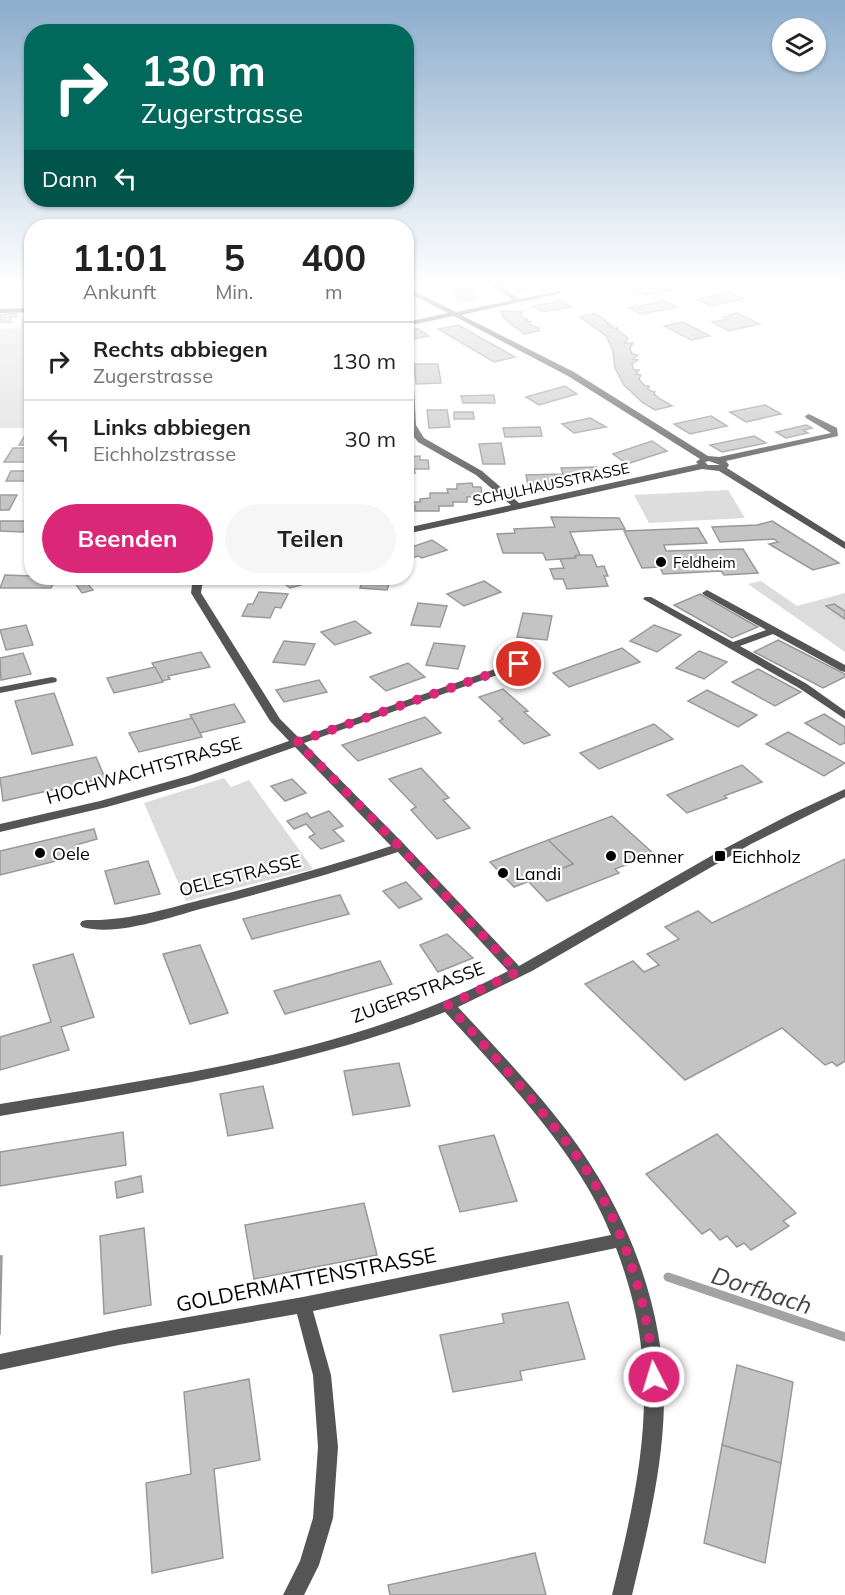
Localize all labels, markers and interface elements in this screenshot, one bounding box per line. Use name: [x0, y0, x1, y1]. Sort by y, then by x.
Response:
map controls: [772, 18, 826, 72]
button: layers: [772, 18, 826, 72]
text: 130 m: [141, 44, 266, 97]
icon: right: [42, 48, 120, 126]
text: Zugerstrasse: [141, 96, 303, 130]
icon: left: [109, 162, 142, 195]
text: Dann: [42, 165, 97, 193]
text: 11:01: [72, 235, 167, 280]
text: 5: [223, 235, 245, 280]
text: 400: [301, 235, 366, 280]
text: Ankunft: [83, 279, 156, 304]
text: Min.: [215, 279, 253, 304]
text: m: [325, 279, 342, 304]
text: Rechts abbiegen: [93, 335, 268, 363]
icon: right: [42, 345, 75, 378]
text: 130 m: [331, 347, 396, 375]
text: Zugerstrasse: [93, 363, 213, 388]
text: Links abbiegen: [93, 413, 251, 441]
icon: left: [42, 423, 75, 456]
text: 30 m: [345, 425, 396, 453]
text: Eichholzstrasse: [93, 441, 236, 466]
street label: SCHULHAUSSTRASSE: [471, 458, 631, 510]
button: Beenden: [42, 504, 213, 573]
button: Teilen: [225, 504, 396, 573]
place label: Feldheim: [673, 553, 736, 572]
marker: Feldheim: [654, 555, 668, 569]
pin: [493, 638, 544, 689]
icon: arrive: [502, 647, 535, 680]
street label: HOCHWACHTSTRASSE: [43, 731, 245, 809]
place label: Oele: [52, 842, 90, 865]
place label: Denner: [623, 845, 684, 868]
place label: Eichholz: [732, 845, 801, 868]
marker: Oele: [33, 846, 47, 860]
street label: OELESTRASSE: [177, 849, 303, 901]
marker: Denner: [604, 849, 618, 863]
marker: Eichholz: [713, 849, 727, 863]
place label: Landi: [515, 862, 561, 885]
marker: Landi: [496, 866, 510, 880]
street label: ZUGERSTRASSE: [348, 956, 488, 1028]
street label: GOLDERMATTENSTRASSE: [174, 1241, 438, 1317]
water label: Dorfbach: [708, 1260, 816, 1320]
position arrow: [622, 1345, 686, 1409]

